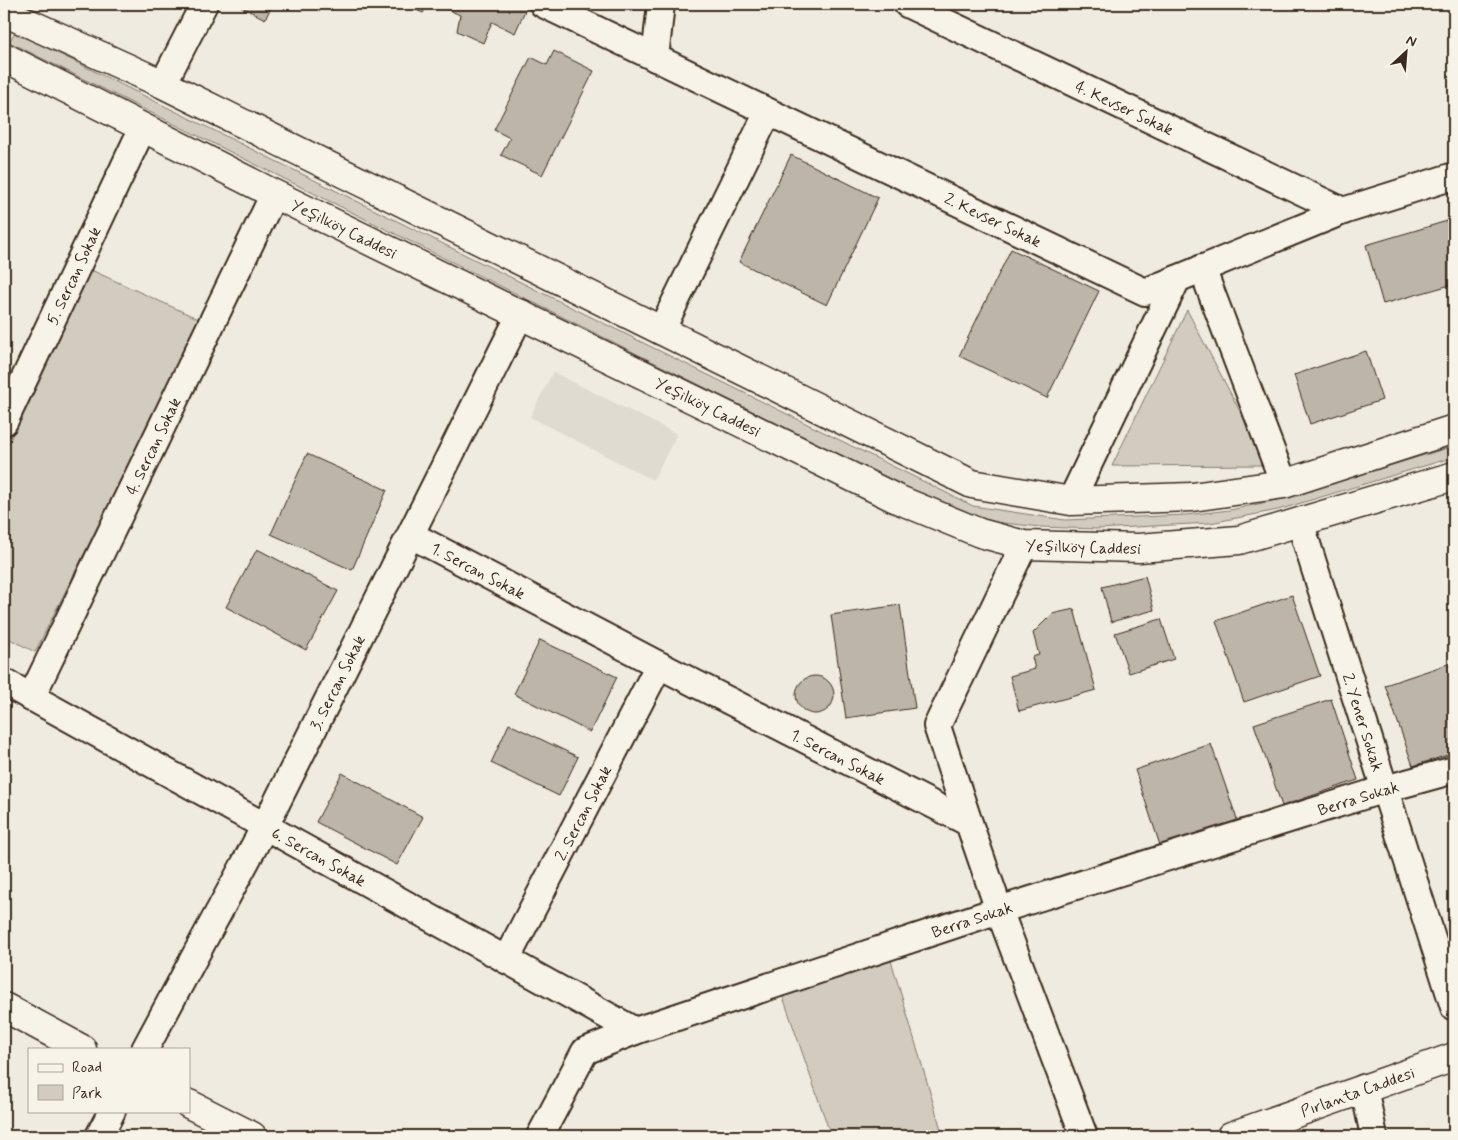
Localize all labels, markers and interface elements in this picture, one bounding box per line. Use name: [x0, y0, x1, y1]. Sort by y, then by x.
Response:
north arrow: [1380, 28, 1430, 78]
text: N: [1403, 31, 1419, 51]
street label: 4. Kevser Sokak: [1072, 76, 1177, 141]
street label: 2. Kevser Sokak: [941, 189, 1044, 253]
street label: Yeşilköy Caddesi: [287, 195, 400, 265]
street label: 5. Sercan Sokak: [42, 224, 106, 329]
street label: Yeşilköy Caddesi: [651, 373, 764, 443]
street label: 4. Sercan Sokak: [122, 394, 186, 499]
street label: Yeşilköy Caddesi: [1025, 536, 1141, 560]
street label: 1. Sercan Sokak: [427, 538, 528, 605]
street label: 3. Sercan Sokak: [306, 632, 371, 734]
street label: 2. Yener Sokak: [1337, 671, 1388, 774]
street label: 1. Sercan Sokak: [786, 725, 888, 790]
street label: 2. Sercan Sokak: [550, 762, 617, 864]
street label: Berra Sokak: [1315, 777, 1402, 821]
street label: 6. Sercan Sokak: [267, 823, 369, 892]
street label: Berra Sokak: [929, 897, 1015, 944]
legend: [28, 1048, 190, 1112]
text: Road: [72, 1058, 102, 1078]
street label: Pırlanta Caddesi: [1298, 1063, 1418, 1123]
text: Park: [72, 1084, 102, 1104]

